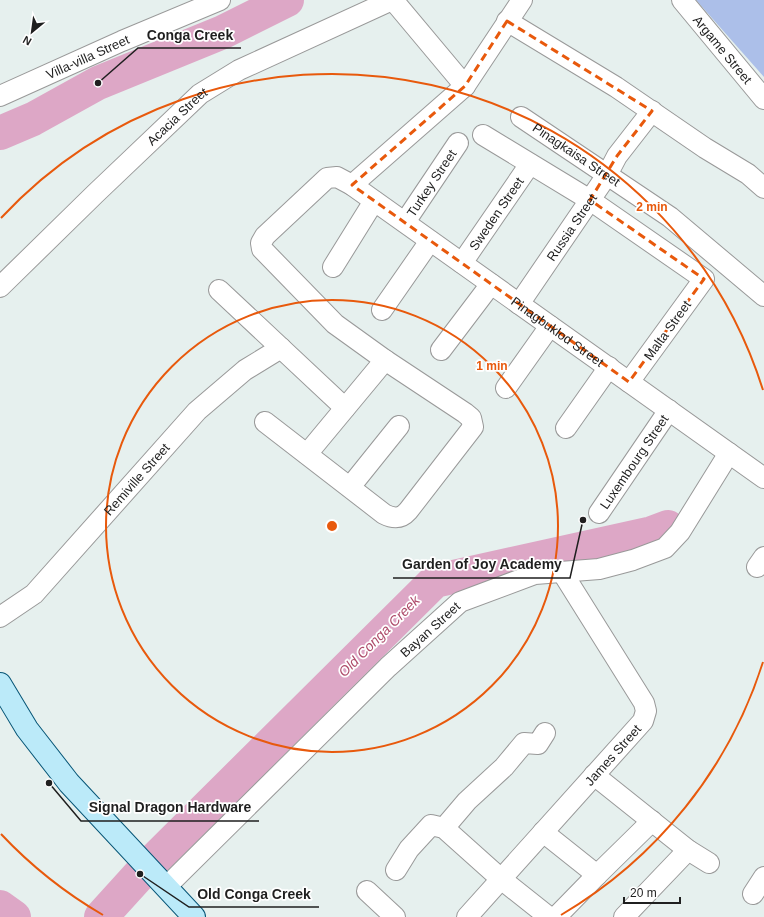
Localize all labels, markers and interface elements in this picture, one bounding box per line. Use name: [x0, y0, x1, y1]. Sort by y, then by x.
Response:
north arrow: [12, 12, 52, 52]
street label: Argame Street: [690, 13, 755, 87]
callout: Conga Creek: [138, 22, 241, 48]
text: Conga Creek: [147, 27, 233, 43]
street label: Villa-villa Street: [44, 32, 132, 82]
text: N: [21, 34, 34, 48]
street label: Acacia Street: [144, 84, 210, 149]
street label: Pinagkaisa Street: [530, 120, 623, 190]
street label: Turkey Street: [404, 147, 460, 220]
street label: Sweden Street: [466, 174, 527, 253]
street label: Russia Street: [544, 191, 600, 264]
text: 2 min: [636, 200, 668, 214]
street label: Pinagbuklod Street: [508, 294, 607, 370]
street label: Malta Street: [641, 297, 694, 363]
text: 1 min: [476, 359, 508, 373]
street label: Luxembourg Street: [597, 412, 672, 512]
street label: Remiville Street: [101, 440, 173, 518]
centre of rings: [325, 519, 339, 533]
callout: Garden of Joy Academy: [393, 552, 570, 578]
text: Garden of Joy Academy: [402, 556, 562, 572]
water label: Old Conga Creek: [335, 591, 424, 680]
street label: Bayan Street: [397, 599, 463, 660]
street label: James Street: [582, 721, 644, 789]
callout: Signal Dragon Hardware: [81, 795, 259, 821]
text: Signal Dragon Hardware: [89, 799, 252, 815]
scale bar: [624, 879, 680, 905]
callout: Old Conga Creek: [189, 881, 319, 907]
text: Old Conga Creek: [197, 886, 311, 902]
text: 20 m: [630, 886, 657, 900]

